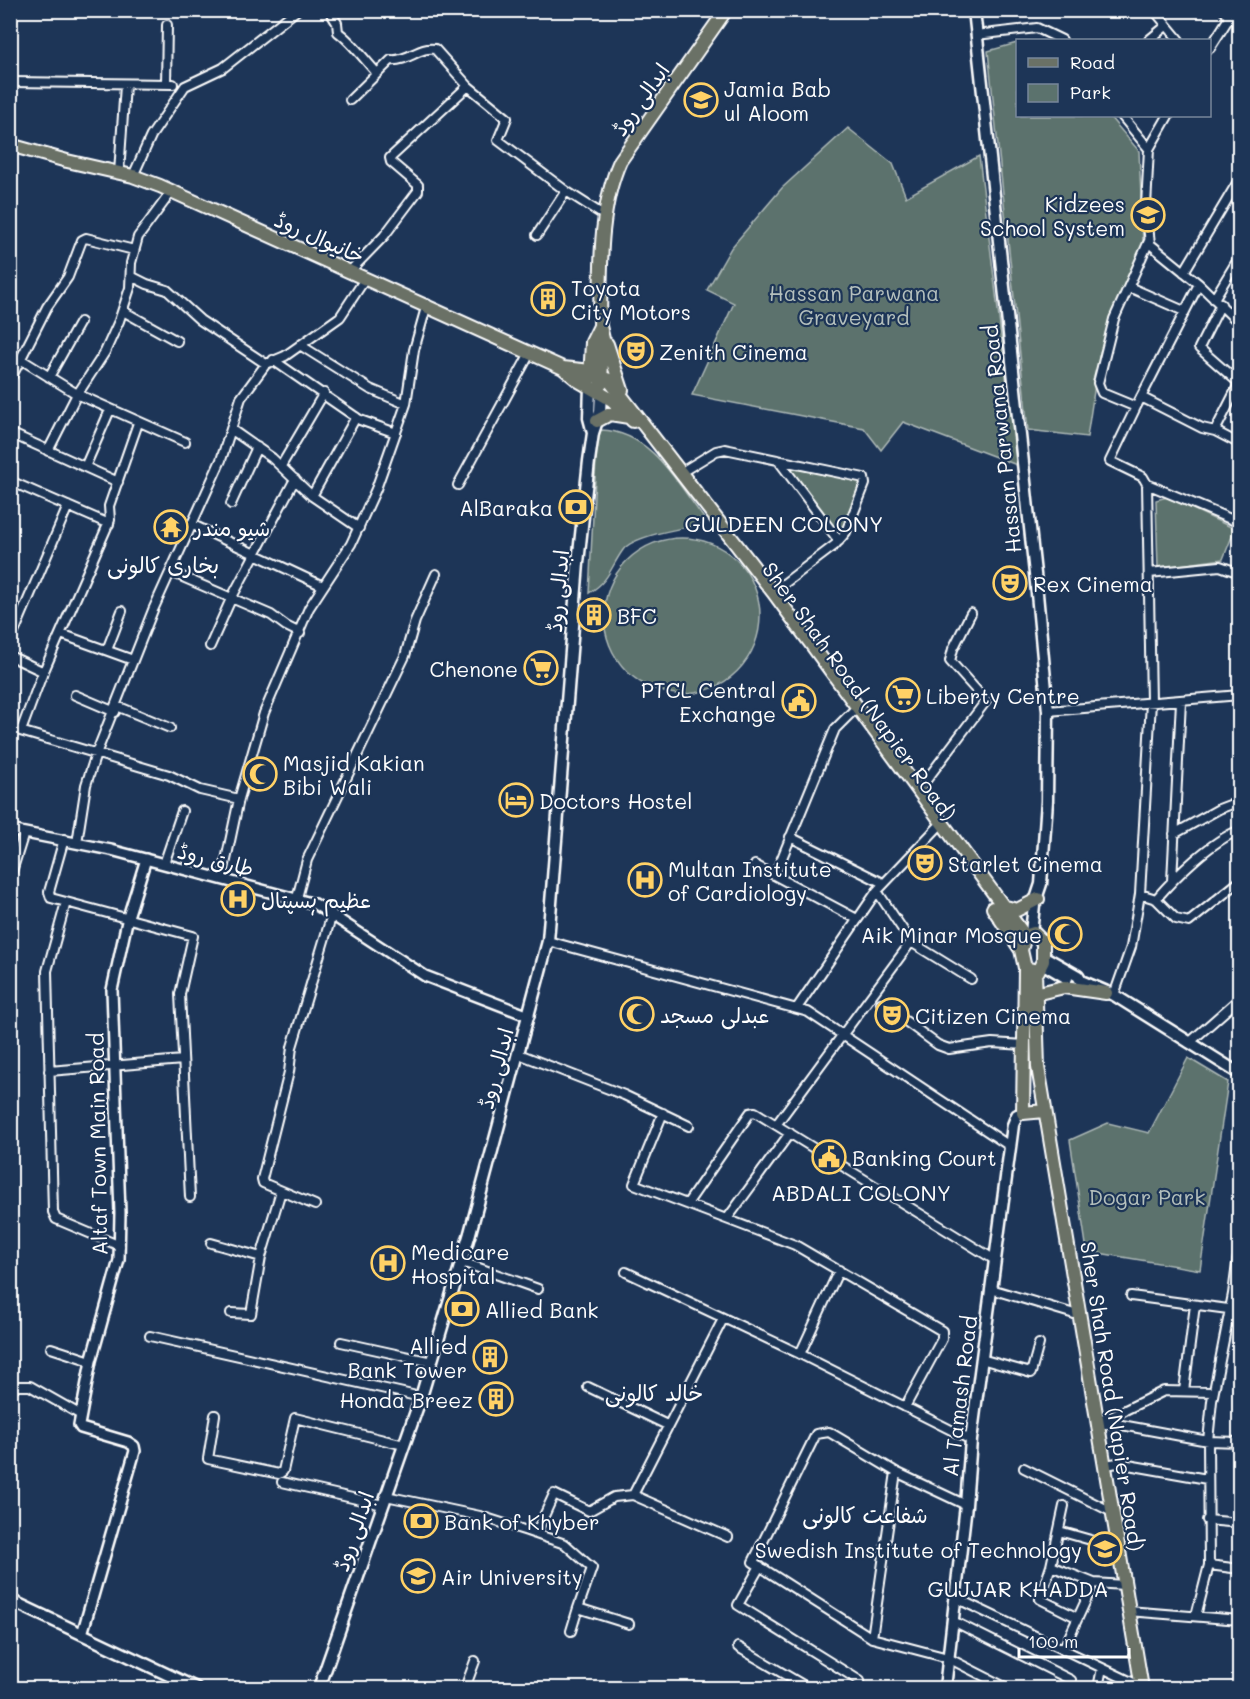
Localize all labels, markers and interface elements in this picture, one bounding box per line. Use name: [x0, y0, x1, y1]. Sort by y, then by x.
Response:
legend: [1016, 39, 1211, 117]
text: Road: [1070, 50, 1115, 74]
street label: ابدالی روڈ: [605, 57, 676, 142]
place label: Jamia Bab ul Aloom: [724, 75, 831, 126]
text: Park: [1070, 80, 1111, 104]
school or university icon: Jamia Bab ul Aloom: [683, 82, 719, 118]
place label: Kidzees School System: [980, 190, 1125, 241]
school or university icon: Kidzees School System: [1130, 197, 1166, 233]
street label: خانیوال روڈ: [270, 205, 369, 270]
place label: Toyota City Motors: [571, 274, 691, 325]
park label: Hassan Parwana Graveyard: [769, 279, 939, 330]
building icon: Toyota City Motors: [530, 281, 566, 317]
street label: Hassan Parwana Road: [976, 323, 1026, 555]
theatre icon: Zenith Cinema: [618, 333, 654, 369]
place label: Zenith Cinema: [659, 338, 808, 365]
bank icon: AlBaraka: [558, 489, 594, 525]
place label: AlBaraka: [459, 494, 553, 521]
temple icon: شیو مندر: [153, 509, 189, 545]
district label: GULDEEN COLONY: [685, 509, 883, 538]
place label: شیو مندر: [192, 514, 270, 542]
street label: ابدالی روڈ: [540, 549, 576, 634]
district label: بخاری کالونی: [107, 550, 219, 580]
street label: Sher Shah Road (Napier Road): [757, 556, 963, 826]
theatre icon: Rex Cinema: [992, 565, 1028, 601]
place label: Rex Cinema: [1033, 570, 1153, 597]
building icon: BFC: [576, 597, 612, 633]
place label: BFC: [617, 602, 657, 629]
supermarket icon: Chenone: [523, 650, 559, 686]
place label: Chenone: [429, 655, 518, 682]
place label: PTCL Central Exchange: [641, 676, 776, 727]
supermarket icon: Liberty Centre: [885, 677, 921, 713]
place label: Liberty Centre: [926, 682, 1080, 709]
public building icon: PTCL Central Exchange: [781, 683, 817, 719]
place label: Masjid Kakian Bibi Wali: [283, 749, 425, 800]
mosque icon: Masjid Kakian Bibi Wali: [242, 756, 278, 792]
hotel icon: Doctors Hostel: [498, 782, 534, 818]
place label: Doctors Hostel: [539, 787, 693, 814]
street label: طارق روڈ: [175, 837, 257, 881]
theatre icon: Starlet Cinema: [907, 845, 943, 881]
place label: Starlet Cinema: [948, 850, 1103, 877]
place label: Multan Institute of Cardiology: [668, 855, 832, 906]
hospital icon: Multan Institute of Cardiology: [627, 862, 663, 898]
hospital icon: عظیم ہسپتال: [220, 881, 256, 917]
place label: عظیم ہسپتال: [261, 886, 371, 917]
mosque icon: Aik Minar Mosque: [1047, 916, 1083, 952]
place label: Aik Minar Mosque: [861, 921, 1042, 948]
mosque icon: عبدلی مسجد: [619, 996, 655, 1032]
theatre icon: Citizen Cinema: [874, 997, 910, 1033]
place label: عبدلی مسجد: [660, 1001, 769, 1030]
place label: Citizen Cinema: [915, 1002, 1071, 1029]
street label: ابدالی روڈ: [471, 1024, 521, 1112]
street label: Altaf Town Main Road: [82, 1032, 112, 1256]
public building icon: Banking Court: [811, 1139, 847, 1175]
place label: Banking Court: [852, 1144, 997, 1171]
district label: ABDALI COLONY: [771, 1178, 951, 1207]
park label: Dogar Park: [1088, 1183, 1206, 1210]
place label: Medicare Hospital: [411, 1238, 509, 1289]
street label: Sher Shah Road (Napier Road): [1075, 1239, 1151, 1553]
hospital icon: Medicare Hospital: [370, 1245, 406, 1281]
bank icon: Allied Bank: [444, 1291, 480, 1327]
place label: Allied Bank: [485, 1296, 598, 1323]
street label: Al Tamash Road: [936, 1314, 982, 1478]
place label: Allied Bank Tower: [347, 1332, 467, 1383]
building icon: Allied Bank Tower: [472, 1339, 508, 1375]
district label: خالد کالونی: [605, 1378, 703, 1408]
building icon: Honda Breez: [478, 1381, 514, 1417]
place label: Honda Breez: [340, 1386, 473, 1413]
street label: ابدالی روڈ: [327, 1487, 381, 1575]
district label: شفاعت کالونی: [802, 1500, 928, 1530]
bank icon: Bank of Khyber: [403, 1503, 439, 1539]
place label: Bank of Khyber: [444, 1508, 599, 1535]
school or university icon: Swedish Institute of Technology: [1087, 1531, 1123, 1567]
place label: Swedish Institute of Technology: [755, 1536, 1082, 1563]
school or university icon: Air University: [400, 1558, 436, 1594]
place label: Air University: [441, 1563, 583, 1590]
district label: GUJJAR KHADDA: [927, 1574, 1109, 1603]
scale bar: [1019, 1621, 1128, 1659]
text: 100 m: [1028, 1629, 1078, 1653]

